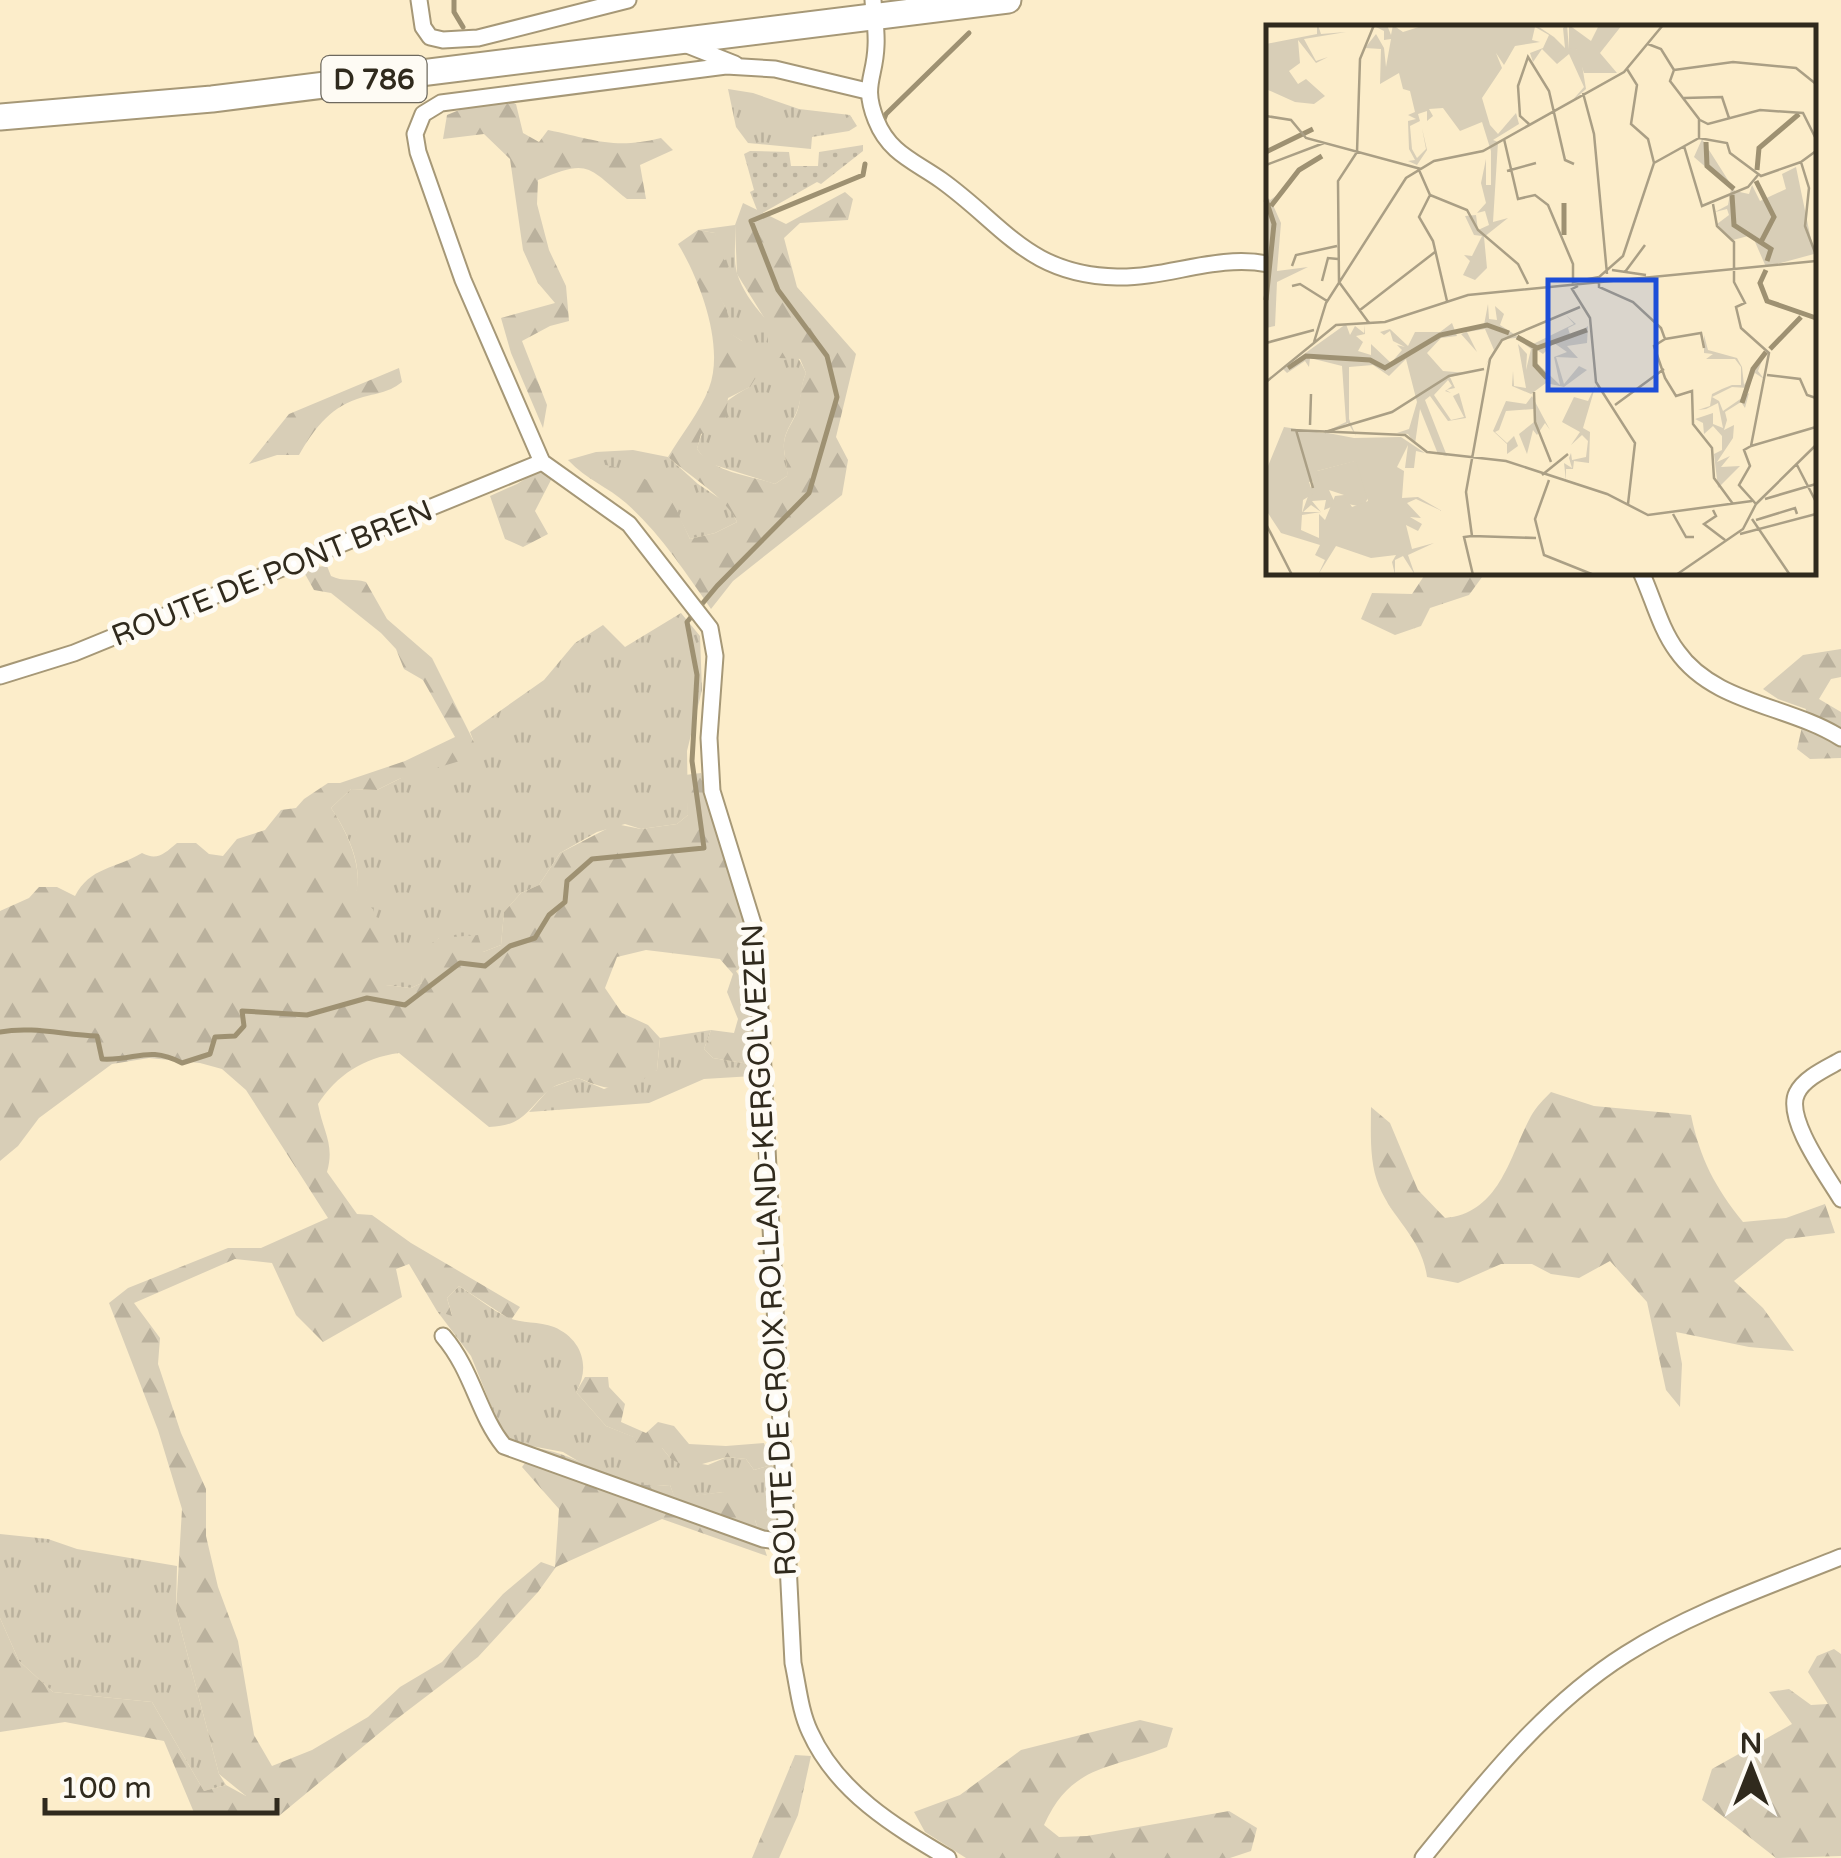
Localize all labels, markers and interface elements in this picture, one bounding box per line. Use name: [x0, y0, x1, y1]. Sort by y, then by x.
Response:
inset map: [1266, 25, 1816, 575]
road number: D 786: [322, 56, 426, 102]
street label: ROUTE DE PONT BREN: [106, 492, 438, 655]
street label: ROUTE DE CROIX ROLLAND-KERGOLVEZEN: [734, 923, 805, 1577]
north arrow: [1701, 1718, 1801, 1818]
text: N: [1740, 1727, 1762, 1761]
scale bar: [45, 1753, 278, 1815]
text: 100 m: [60, 1770, 152, 1807]

